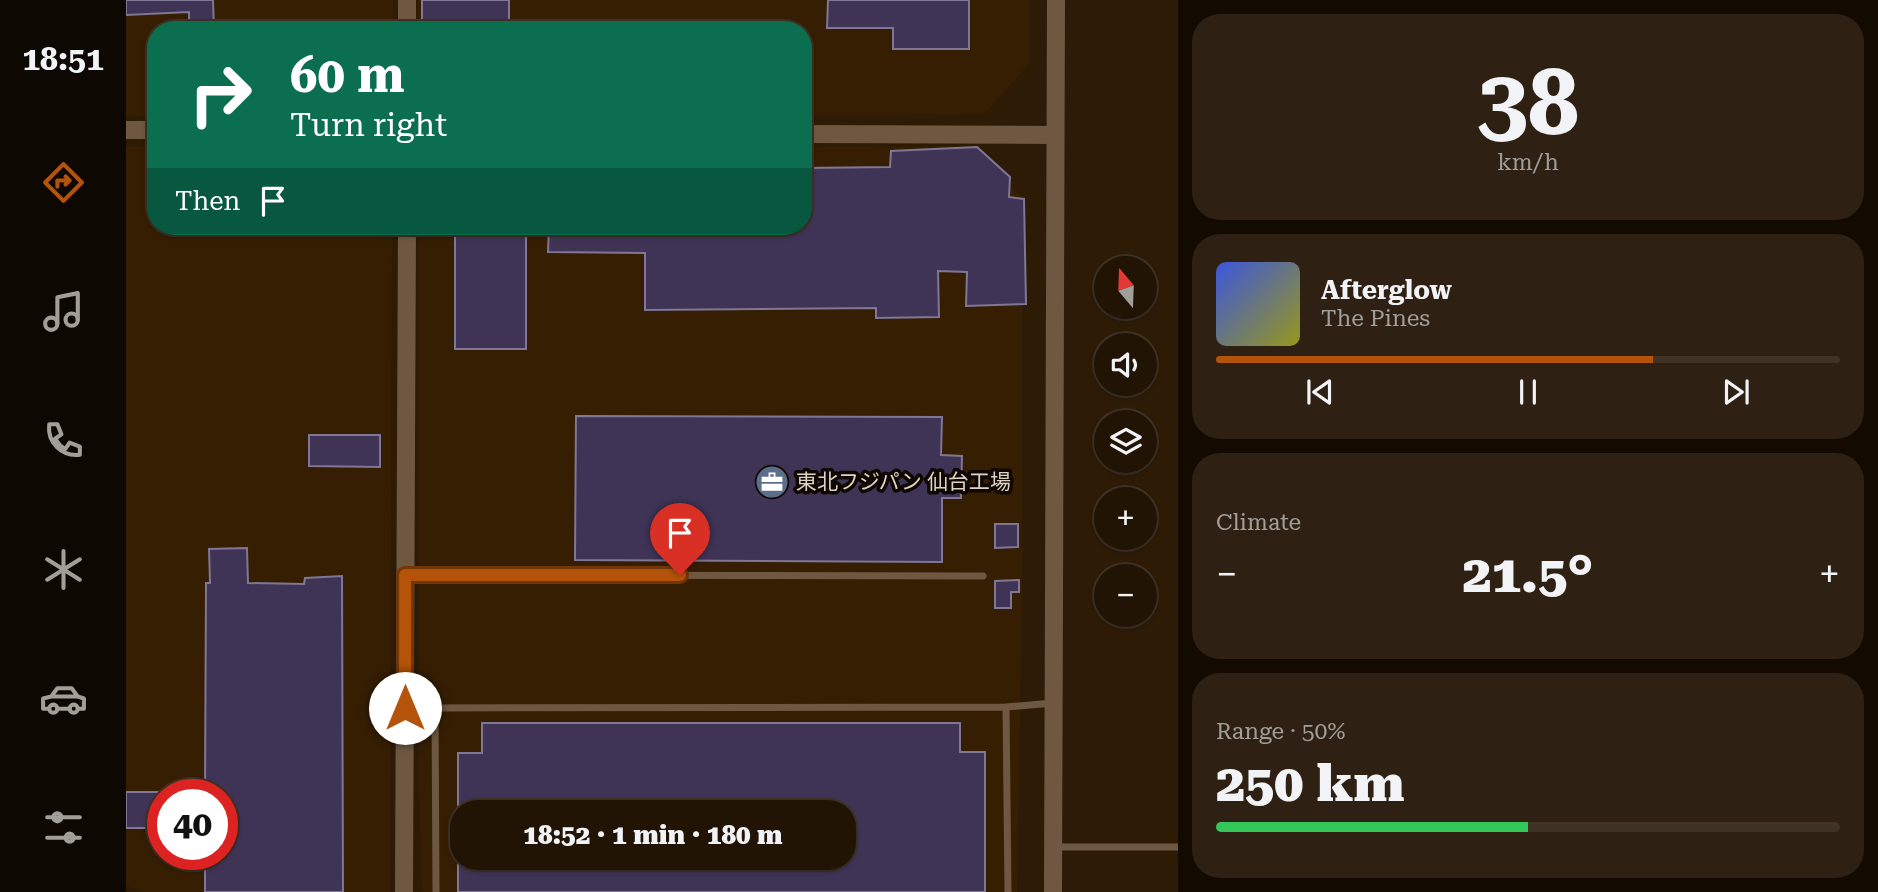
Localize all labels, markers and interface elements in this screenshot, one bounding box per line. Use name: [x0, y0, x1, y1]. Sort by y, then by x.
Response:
text: 18:51: [22, 40, 104, 78]
text: 60 m: [290, 47, 405, 104]
icon: right: [175, 49, 266, 140]
text: 38: [1477, 50, 1579, 156]
text: Turn right: [290, 106, 447, 144]
text: km/h: [1497, 149, 1559, 176]
icon: directions: [39, 158, 88, 207]
icon: arrive: [254, 182, 292, 220]
text: Then: [175, 186, 240, 216]
north arrow: [1094, 256, 1157, 318]
map controls: [1094, 256, 1157, 627]
text: Afterglow: [1321, 275, 1452, 305]
icon: music: [39, 287, 88, 336]
text: The Pines: [1321, 305, 1430, 332]
button: sound: [1094, 333, 1157, 396]
icon: previous: [1301, 373, 1339, 411]
icon: pause: [1509, 373, 1547, 411]
icon: next: [1717, 373, 1755, 411]
button: layers: [1094, 410, 1157, 473]
icon: phone: [39, 416, 88, 465]
office icon: 東北フジパン 仙台工場: [753, 463, 791, 501]
place label: 東北フジパン 仙台工場: [796, 470, 1011, 494]
button: +: [1094, 487, 1157, 550]
pin: [650, 503, 710, 575]
text: Climate: [1216, 509, 1301, 536]
icon: arrive: [661, 514, 699, 552]
text: 21.5°: [1463, 544, 1593, 605]
icon: climate: [39, 545, 88, 594]
text: −: [1216, 552, 1237, 596]
text: +: [1819, 552, 1840, 596]
button: −: [1094, 564, 1157, 627]
position arrow: [368, 671, 442, 745]
icon: car: [39, 674, 88, 723]
text: Range · 50%: [1216, 718, 1345, 745]
text: 250 km: [1216, 753, 1404, 814]
speed limit sign: 40: [147, 779, 238, 870]
icon: filters: [39, 803, 88, 852]
text: 18:52 · 1 min · 180 m: [523, 820, 783, 850]

